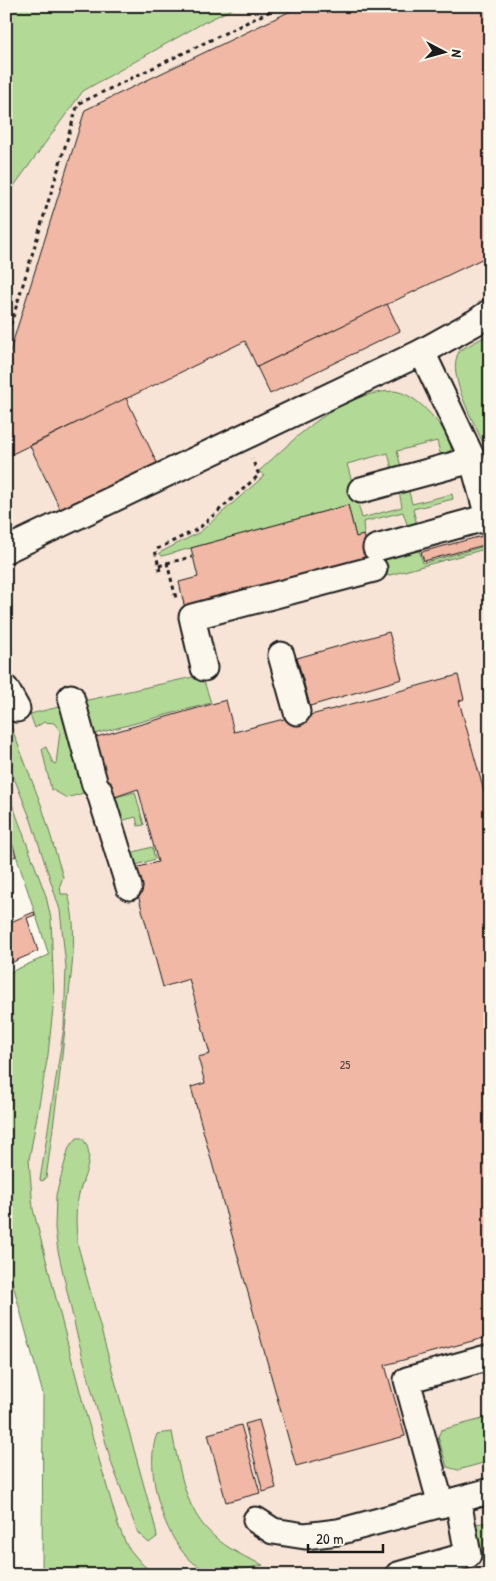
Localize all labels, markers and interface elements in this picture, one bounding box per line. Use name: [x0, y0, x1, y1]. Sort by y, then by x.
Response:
north arrow: [418, 28, 468, 78]
text: N: [448, 49, 467, 59]
house number: 25: [340, 1056, 350, 1073]
scale bar: [308, 1521, 384, 1553]
text: 20 m: [316, 1528, 343, 1549]

